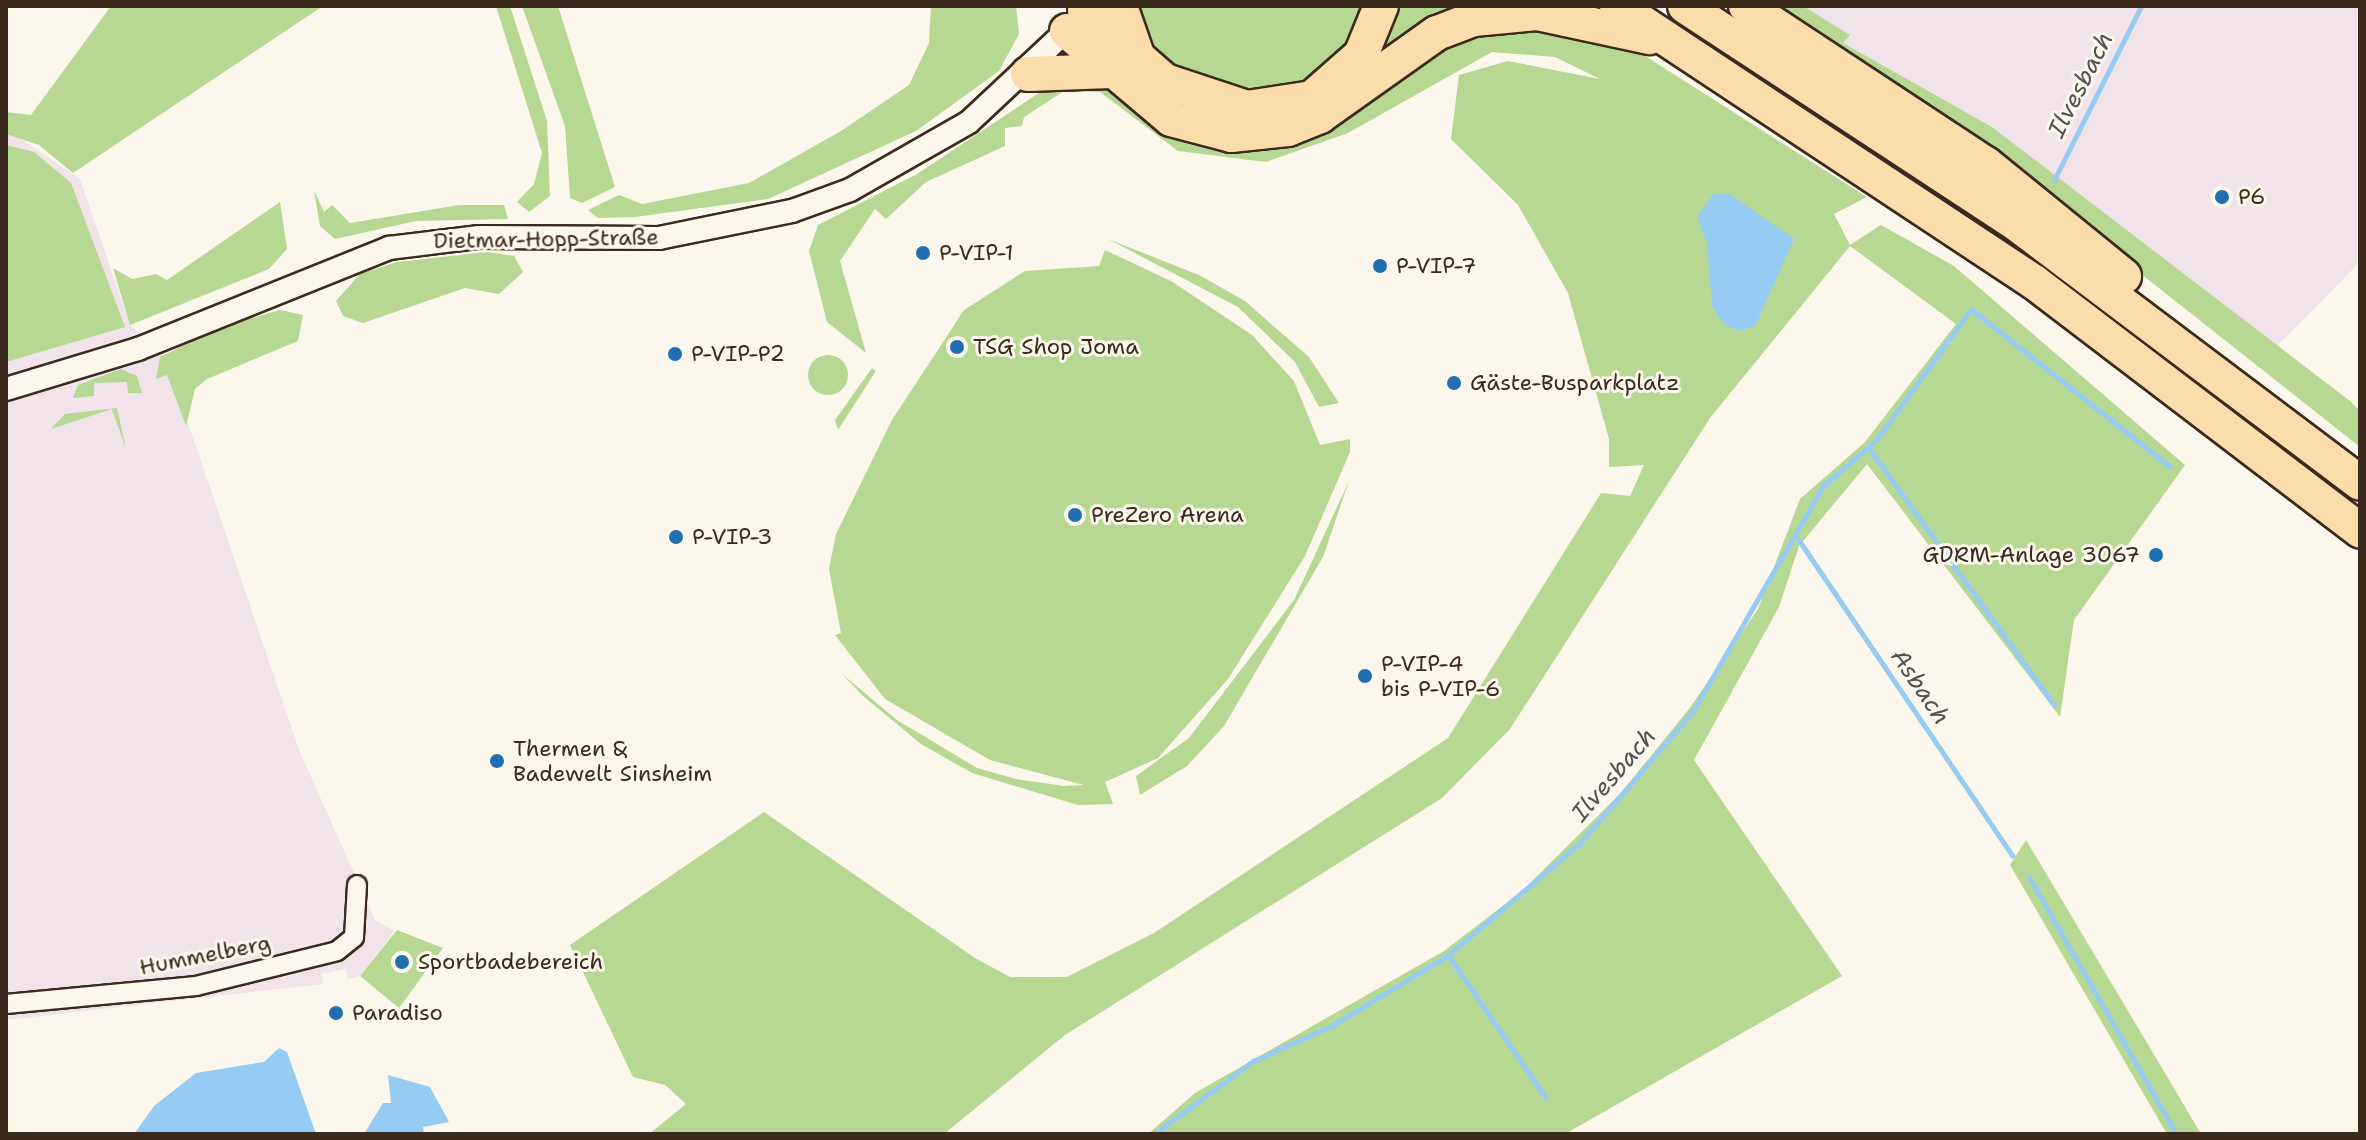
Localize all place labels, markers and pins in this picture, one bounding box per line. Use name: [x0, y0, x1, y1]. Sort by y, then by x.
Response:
place label: P6: [2238, 184, 2265, 210]
marker: P6: [2213, 188, 2231, 206]
place label: P-VIP-1: [939, 240, 1014, 266]
marker: P-VIP-1: [914, 244, 932, 262]
place label: P-VIP-7: [1396, 253, 1476, 279]
marker: P-VIP-7: [1371, 257, 1389, 275]
place label: TSG Shop Joma: [973, 334, 1139, 360]
marker: TSG Shop Joma: [948, 338, 966, 356]
place label: P-VIP-P2: [691, 341, 785, 367]
marker: P-VIP-P2: [666, 345, 684, 363]
place label: Gäste-Busparkplatz: [1470, 370, 1679, 396]
marker: Gäste-Busparkplatz: [1445, 374, 1463, 392]
place label: PreZero Arena: [1091, 502, 1244, 528]
marker: PreZero Arena: [1066, 506, 1084, 524]
place label: P-VIP-3: [692, 524, 772, 550]
marker: P-VIP-3: [667, 528, 685, 546]
place label: GDRM-Anlage 3067: [1923, 542, 2140, 568]
marker: GDRM-Anlage 3067: [2147, 546, 2165, 564]
place label: P-VIP-4 bis P-VIP-6: [1381, 650, 1500, 702]
marker: P-VIP-4 bis P-VIP-6: [1356, 667, 1374, 685]
place label: Thermen & Badewelt Sinsheim: [513, 735, 712, 786]
marker: Thermen & Badewelt Sinsheim: [488, 752, 506, 770]
place label: Sportbadebereich: [418, 949, 603, 975]
marker: Sportbadebereich: [393, 953, 411, 971]
place label: Paradiso: [352, 1000, 443, 1026]
marker: Paradiso: [327, 1004, 345, 1022]

